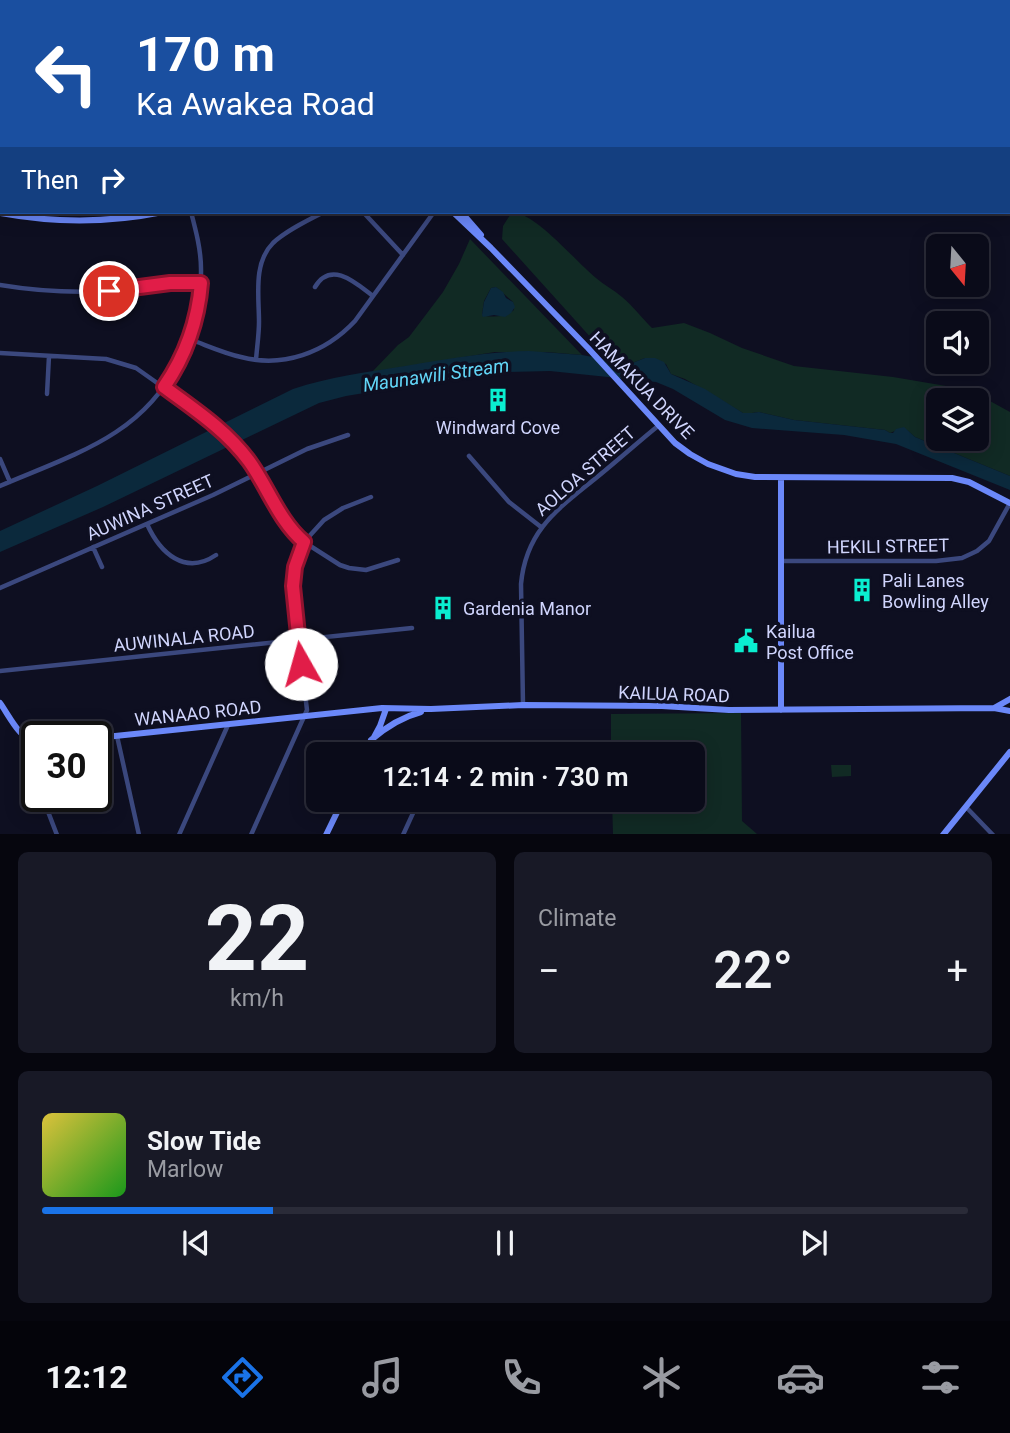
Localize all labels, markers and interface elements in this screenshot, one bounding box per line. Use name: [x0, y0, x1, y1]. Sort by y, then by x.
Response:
text: 170 m: [136, 26, 275, 83]
icon: left: [21, 28, 112, 119]
text: Ka Awakea Road: [136, 85, 375, 123]
icon: right: [93, 161, 131, 199]
text: Then: [21, 165, 79, 195]
north arrow: [926, 234, 989, 298]
map controls: [926, 234, 989, 451]
pin: [79, 261, 139, 321]
icon: arrive: [90, 272, 128, 310]
button: sound: [926, 311, 989, 374]
street label: HAMAKUA DRIVE: [586, 327, 698, 443]
water label: Maunawili Stream: [361, 353, 511, 397]
building icon: Windward Cove: [484, 386, 512, 414]
button: layers: [926, 388, 989, 451]
place label: Windward Cove: [436, 417, 560, 438]
street label: AOLOA STREET: [531, 422, 639, 520]
street label: AUWINA STREET: [83, 469, 217, 545]
street label: HEKILI STREET: [827, 534, 950, 558]
place label: Pali Lanes Bowling Alley: [882, 570, 989, 612]
building icon: Pali Lanes Bowling Alley: [848, 576, 876, 604]
building icon: Gardenia Manor: [429, 594, 457, 622]
place label: Gardenia Manor: [463, 598, 591, 619]
street label: AUWINALA ROAD: [112, 620, 256, 656]
place label: Kailua Post Office: [766, 621, 854, 663]
position arrow: [264, 627, 338, 701]
public building icon: Kailua Post Office: [732, 627, 760, 655]
street label: KAILUA ROAD: [618, 682, 730, 706]
street label: WANAAO ROAD: [134, 696, 262, 730]
speed limit sign: 30: [21, 721, 112, 812]
text: 12:14 · 2 min · 730 m: [382, 762, 629, 792]
text: 22: [205, 886, 309, 992]
text: Climate: [538, 905, 617, 932]
text: 22°: [713, 940, 793, 1001]
text: −: [538, 949, 560, 993]
text: +: [946, 949, 968, 993]
text: km/h: [230, 985, 284, 1012]
text: Slow Tide: [147, 1126, 261, 1156]
text: Marlow: [147, 1156, 223, 1183]
icon: previous: [177, 1224, 215, 1262]
icon: pause: [486, 1224, 524, 1262]
icon: next: [795, 1224, 833, 1262]
icon: directions: [218, 1353, 267, 1402]
icon: music: [358, 1353, 407, 1402]
icon: phone: [497, 1353, 546, 1402]
icon: climate: [637, 1353, 686, 1402]
icon: car: [776, 1353, 825, 1402]
icon: filters: [916, 1353, 965, 1402]
text: 12:12: [45, 1358, 128, 1396]

